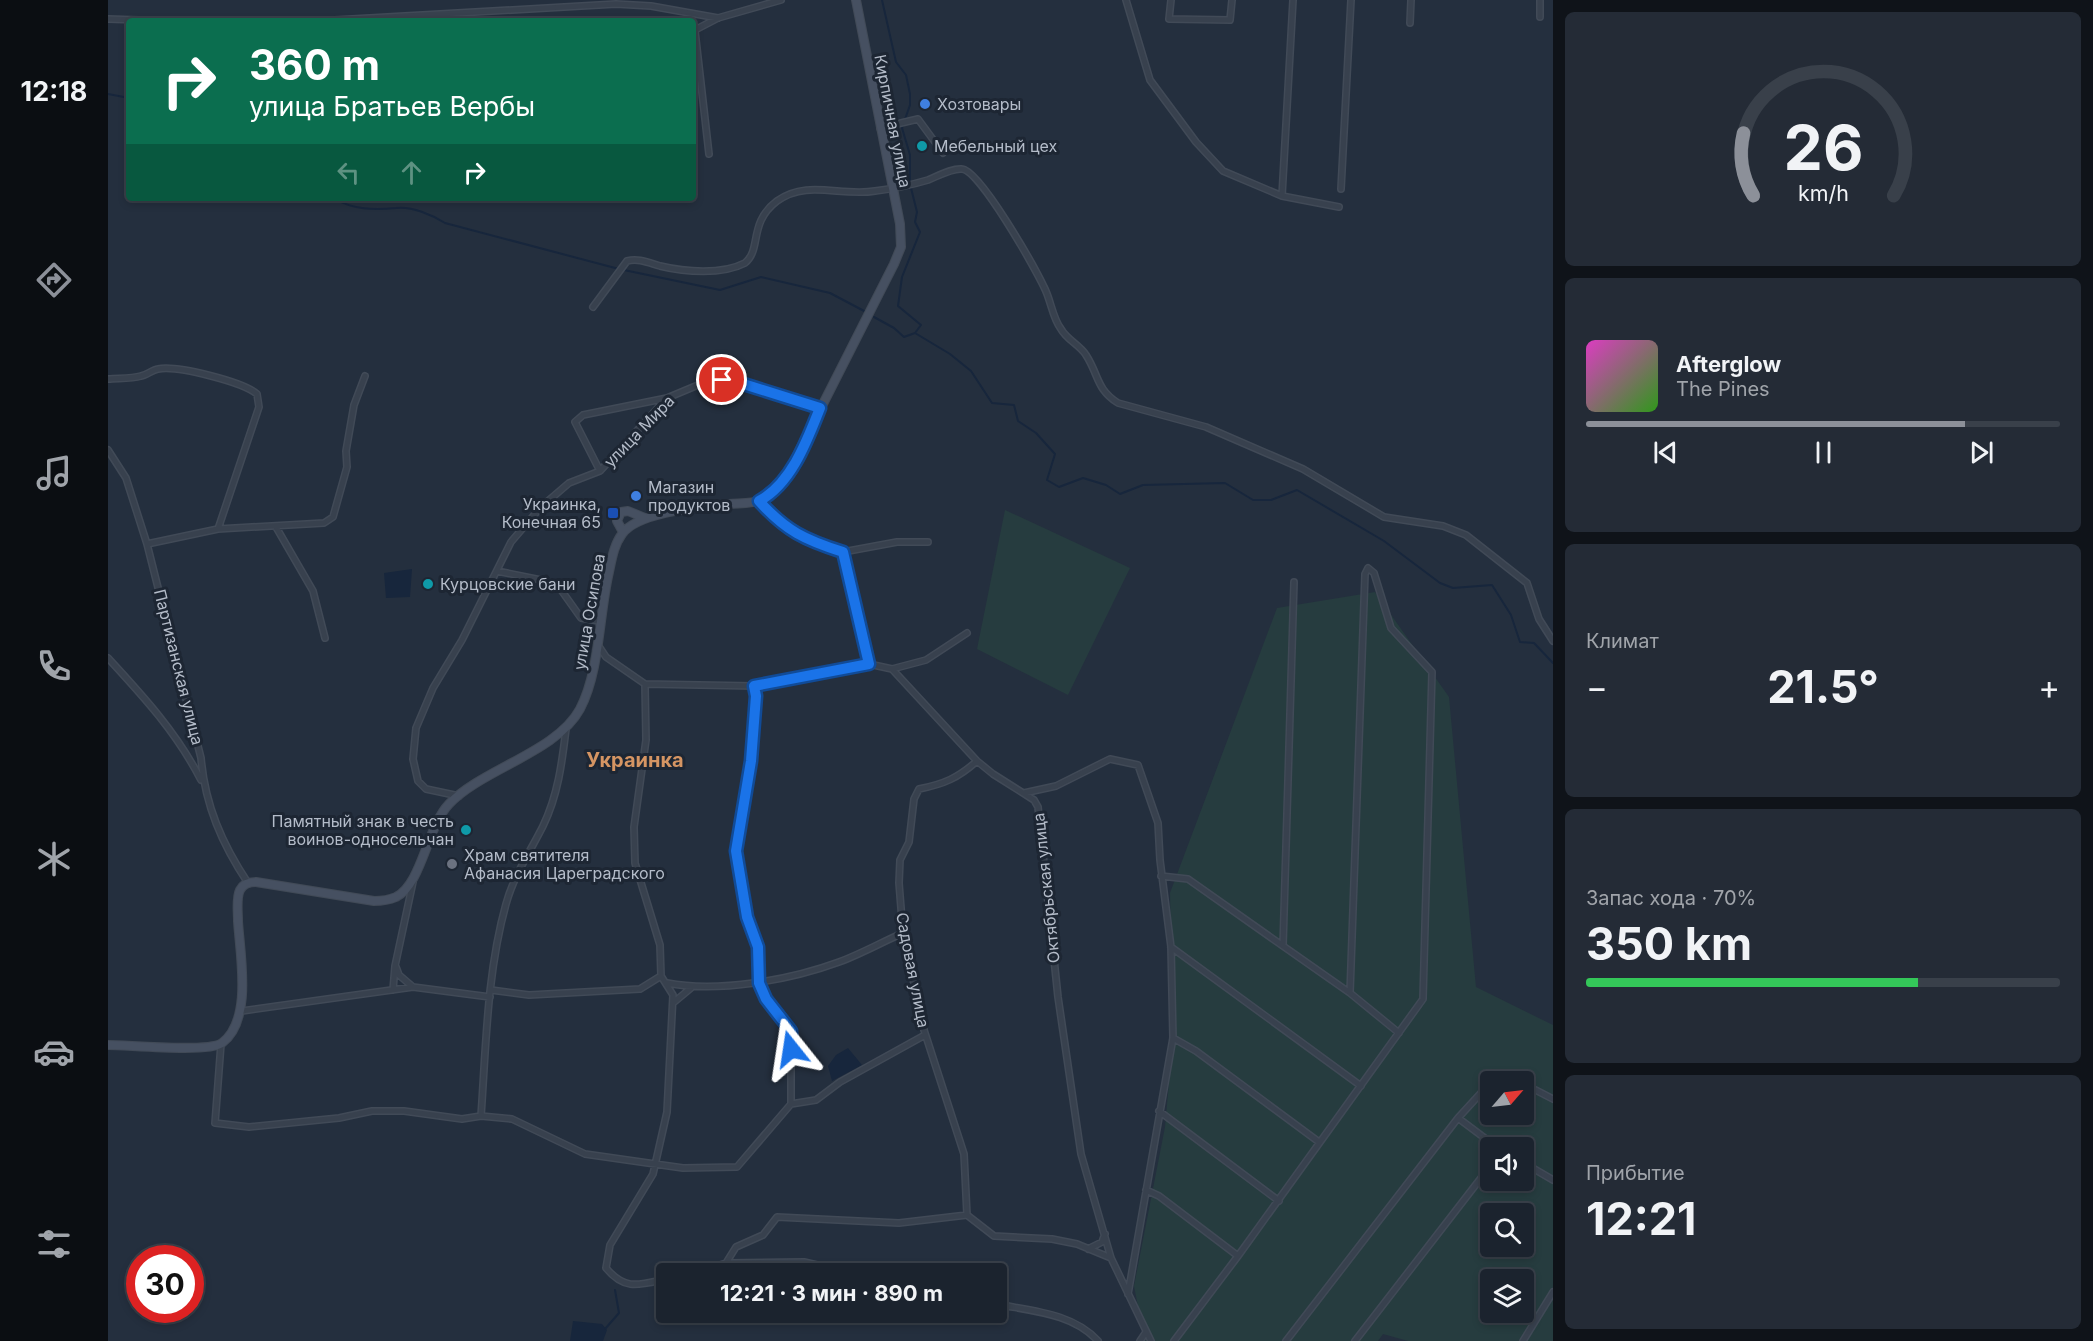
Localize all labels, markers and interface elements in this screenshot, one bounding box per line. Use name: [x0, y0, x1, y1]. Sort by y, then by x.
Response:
text: 360 m: [249, 39, 380, 90]
icon: right: [150, 42, 228, 120]
street label: Кирпичная улица: [870, 53, 916, 189]
text: 12:18: [21, 75, 87, 108]
text: улица Братьев Вербы: [249, 90, 535, 123]
place label: Хозтовары: [937, 94, 1021, 114]
marker: Хозтовары: [918, 97, 932, 111]
text: 26: [1783, 110, 1863, 185]
place label: Мебельный цех: [934, 136, 1057, 156]
marker: Мебельный цех: [915, 139, 929, 153]
icon: left: [332, 156, 365, 189]
icon: ahead: [395, 156, 428, 189]
icon: right: [458, 156, 491, 189]
text: km/h: [1798, 180, 1848, 206]
icon: directions: [33, 259, 75, 301]
text: Afterglow: [1676, 351, 1781, 377]
pin: [696, 354, 747, 405]
icon: arrive: [705, 363, 738, 396]
text: The Pines: [1676, 377, 1770, 401]
street label: улица Мира: [600, 391, 678, 471]
icon: previous: [1649, 436, 1682, 469]
icon: pause: [1807, 436, 1840, 469]
icon: next: [1965, 436, 1998, 469]
icon: music: [33, 452, 75, 494]
place label: Магазин продуктов: [648, 477, 730, 515]
marker: Магазин продуктов: [629, 489, 643, 503]
place label: Украинка, Конечная 65: [502, 494, 601, 532]
marker: Украинка, Конечная 65: [606, 506, 620, 520]
street label: улица Осипова: [569, 552, 609, 672]
place label: Курцовские бани: [440, 574, 576, 594]
marker: Курцовские бани: [421, 577, 435, 591]
street label: Партизанская улица: [150, 587, 208, 747]
text: Климат: [1586, 629, 1659, 653]
icon: phone: [33, 645, 75, 687]
text: 21.5°: [1767, 659, 1879, 714]
text: −: [1586, 667, 1608, 707]
text: +: [2038, 667, 2060, 707]
district label: Украинка: [586, 748, 684, 772]
place label: Памятный знак в честь воинов-односельчан: [272, 811, 454, 849]
street label: Октябрьская улица: [1028, 812, 1064, 964]
marker: Памятный знак в честь воинов-односельчан: [459, 823, 473, 837]
icon: climate: [33, 838, 75, 880]
place label: Храм святителя Афанасия Цареградского: [464, 845, 665, 883]
marker: Храм святителя Афанасия Цареградского: [445, 857, 459, 871]
text: Запас хода · 70%: [1586, 886, 1756, 910]
street label: Садовая улица: [892, 911, 934, 1029]
text: 350 km: [1586, 916, 1752, 971]
position arrow: [759, 1017, 823, 1081]
icon: car: [33, 1031, 75, 1073]
north arrow: [1480, 1071, 1534, 1125]
map controls: [1480, 1071, 1534, 1323]
button: sound: [1480, 1137, 1534, 1191]
text: Прибытие: [1586, 1161, 1685, 1185]
text: 12:21: [1586, 1191, 1697, 1246]
button: search: [1480, 1203, 1534, 1257]
icon: filters: [33, 1223, 75, 1265]
speed limit sign: 30: [126, 1245, 204, 1323]
button: layers: [1480, 1269, 1534, 1323]
text: 12:21 · 3 мин · 890 m: [720, 1280, 943, 1306]

